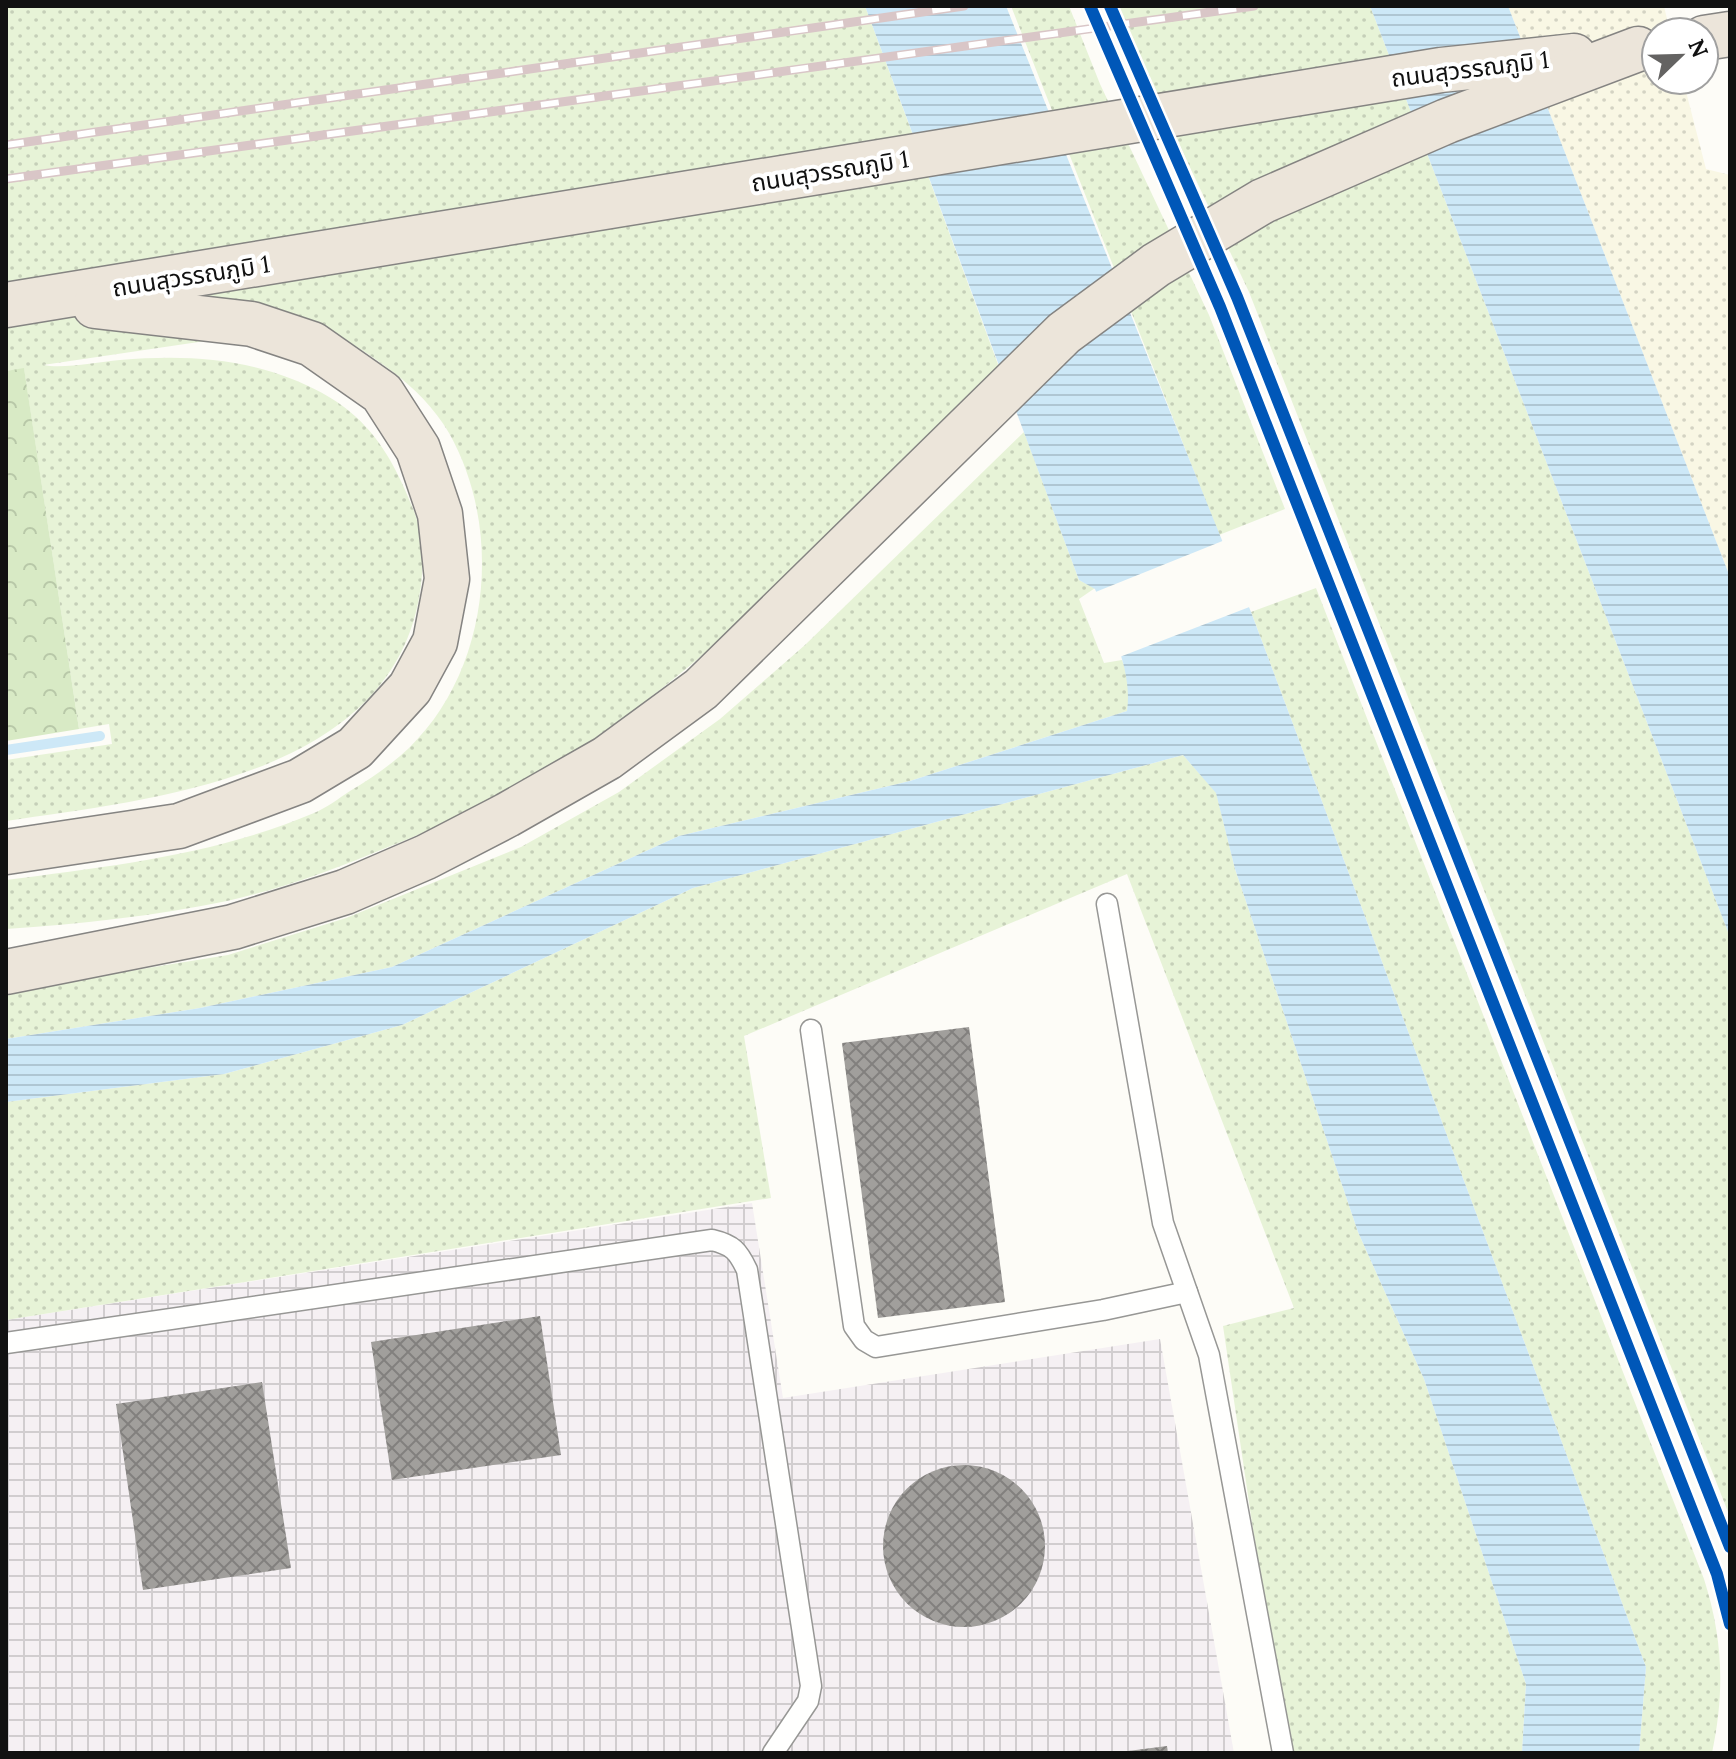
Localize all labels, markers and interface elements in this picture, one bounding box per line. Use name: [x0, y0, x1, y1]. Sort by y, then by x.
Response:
north arrow: [1640, 16, 1720, 96]
text: N: [1682, 35, 1715, 61]
street label: ถนนสุวรรณภูมิ 1: [1389, 44, 1551, 94]
street label: ถนนสุวรรณภูมิ 1: [749, 143, 911, 199]
street label: ถนนสุวรรณภูมิ 1: [110, 248, 272, 304]

